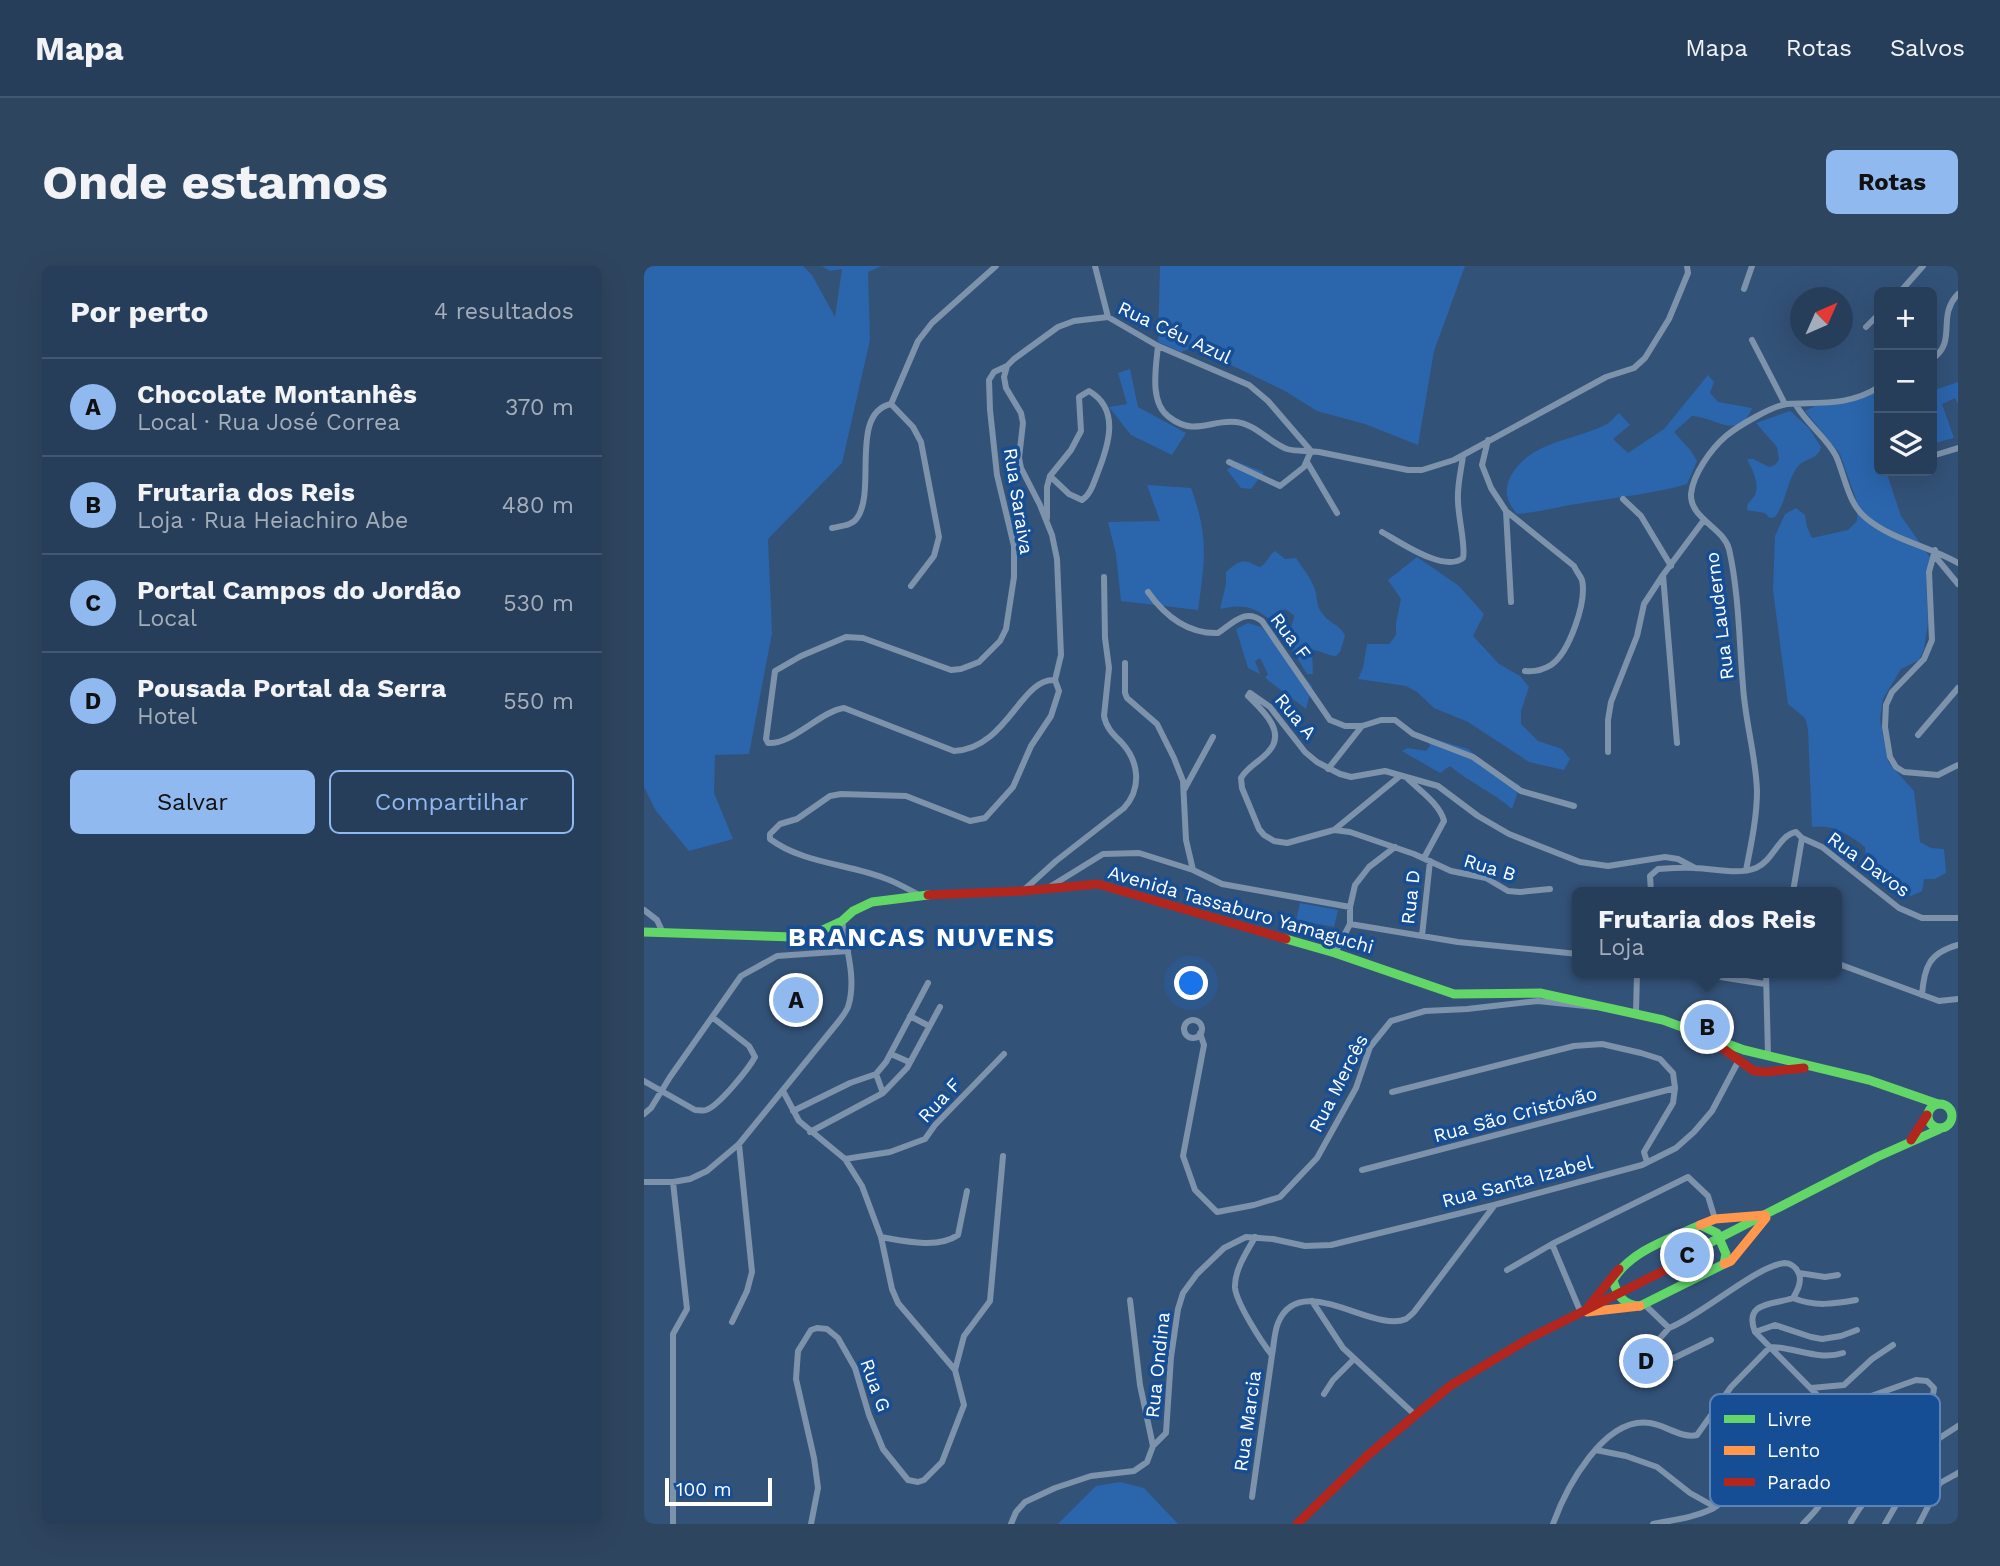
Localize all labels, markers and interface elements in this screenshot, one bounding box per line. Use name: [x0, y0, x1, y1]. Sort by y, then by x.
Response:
text: Mapa: [35, 29, 124, 68]
text: Mapa: [1685, 34, 1748, 62]
text: Rotas: [1786, 34, 1852, 62]
text: Salvos: [1890, 34, 1965, 62]
button: Rotas: [1826, 150, 1958, 214]
text: Onde estamos: [42, 153, 388, 211]
north arrow: [1790, 287, 1853, 350]
map controls: [1874, 287, 1937, 476]
button: +: [1874, 287, 1937, 350]
text: Por perto: [70, 294, 208, 329]
street label: Rua Céu Azul: [1114, 296, 1235, 369]
text: 4 resultados: [434, 298, 574, 325]
button: −: [1874, 350, 1937, 413]
text: Chocolate Montanhês: [137, 379, 417, 409]
text: A: [85, 394, 101, 421]
text: 370 m: [505, 394, 574, 421]
text: Local · Rua José Correa: [137, 409, 400, 436]
button: layers: [1874, 413, 1937, 476]
street label: Rua Saraiva: [999, 446, 1038, 556]
text: Frutaria dos Reis: [137, 477, 355, 507]
text: B: [85, 492, 101, 519]
text: 480 m: [502, 492, 574, 519]
text: Loja · Rua Heiachiro Abe: [137, 507, 408, 534]
street label: Rua Lauderno: [1700, 551, 1739, 681]
text: Portal Campos do Jordão: [137, 575, 461, 605]
text: C: [85, 590, 101, 617]
text: 530 m: [503, 590, 574, 617]
text: Local: [137, 605, 197, 632]
street label: Rua F: [1266, 608, 1316, 664]
text: Pousada Portal da Serra: [137, 673, 446, 703]
text: D: [85, 688, 101, 715]
text: 550 m: [503, 688, 574, 715]
street label: Rua A: [1270, 689, 1322, 744]
text: Hotel: [137, 703, 197, 730]
button: Salvar: [70, 770, 315, 834]
button: Compartilhar: [329, 770, 574, 834]
street label: Rua Davos: [1823, 827, 1914, 902]
street label: Rua B: [1461, 849, 1519, 886]
street label: Avenida Tassaburo Yamaguchi: [1105, 861, 1376, 958]
street label: Rua D: [1396, 869, 1425, 925]
popup: [1572, 887, 1842, 978]
text: Frutaria dos Reis: [1598, 904, 1816, 934]
district label: BRANCAS NUVENS: [788, 922, 1056, 952]
text: Loja: [1598, 934, 1644, 961]
your location: [1174, 966, 1208, 1000]
pin: A: [773, 974, 819, 1026]
pin: B: [1684, 1001, 1730, 1053]
street label: Rua Mercês: [1304, 1030, 1373, 1136]
street label: Rua F: [913, 1073, 966, 1127]
street label: Rua São Cristóvão: [1431, 1082, 1600, 1147]
street label: Rua Santa Izabel: [1439, 1150, 1595, 1213]
pin: C: [1664, 1229, 1710, 1281]
street label: Rua Ondina: [1141, 1311, 1175, 1419]
pin: D: [1623, 1335, 1669, 1387]
street label: Rua G: [855, 1356, 896, 1415]
street label: Rua Marcia: [1229, 1369, 1266, 1473]
legend: [1710, 1394, 1940, 1506]
text: Livre: [1767, 1408, 1812, 1431]
text: Lento: [1767, 1439, 1820, 1462]
text: Parado: [1767, 1471, 1831, 1494]
scale bar: [665, 1475, 772, 1507]
text: 100 m: [676, 1478, 732, 1501]

